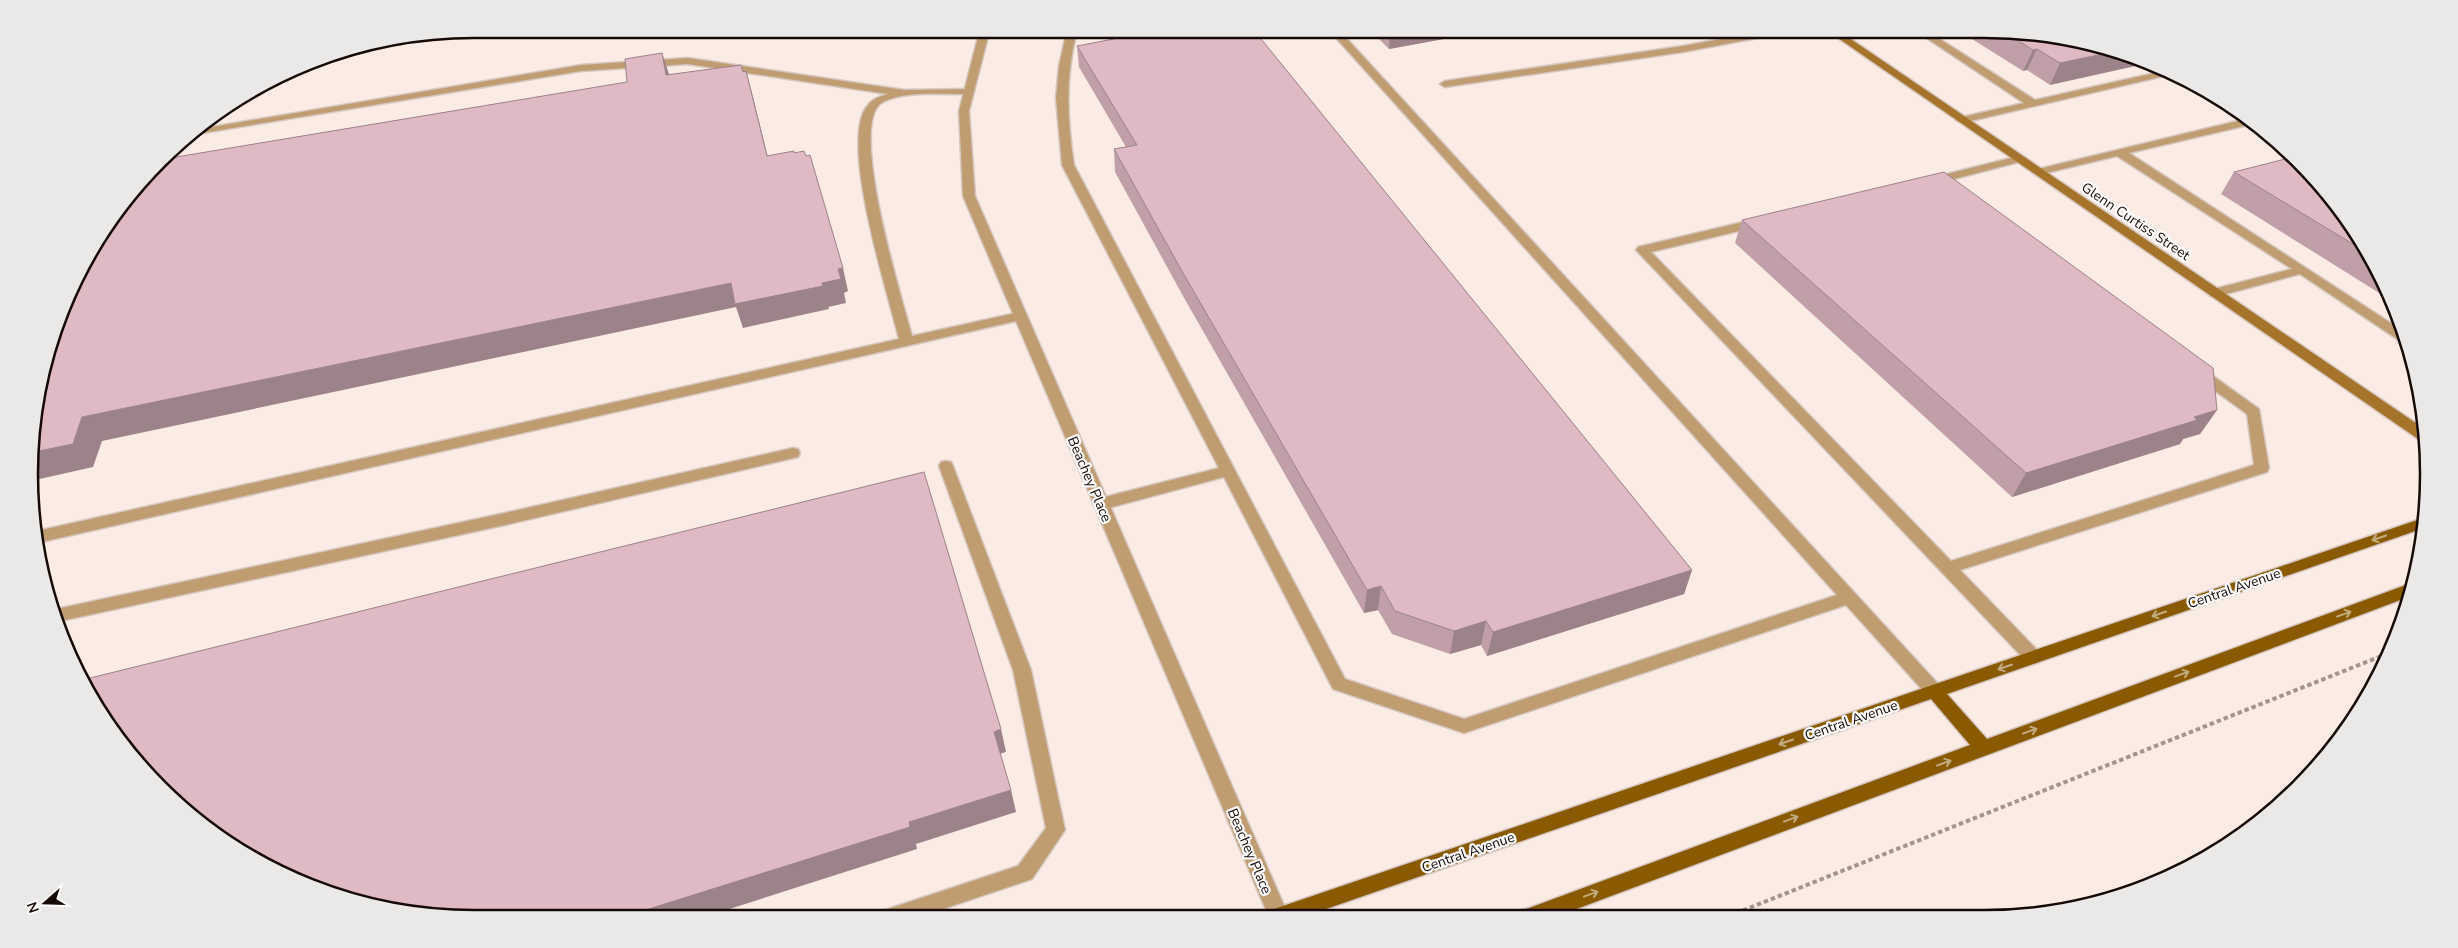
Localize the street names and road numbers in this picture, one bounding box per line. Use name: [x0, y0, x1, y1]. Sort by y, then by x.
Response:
street label: Glenn Curtiss Street: [2078, 178, 2194, 265]
street label: Beachey Place: [1063, 434, 1116, 525]
street label: Central Avenue: [2185, 564, 2283, 613]
street label: Central Avenue: [1802, 696, 1900, 745]
street label: Beachey Place: [1223, 806, 1276, 897]
street label: Central Avenue: [1419, 828, 1517, 877]

